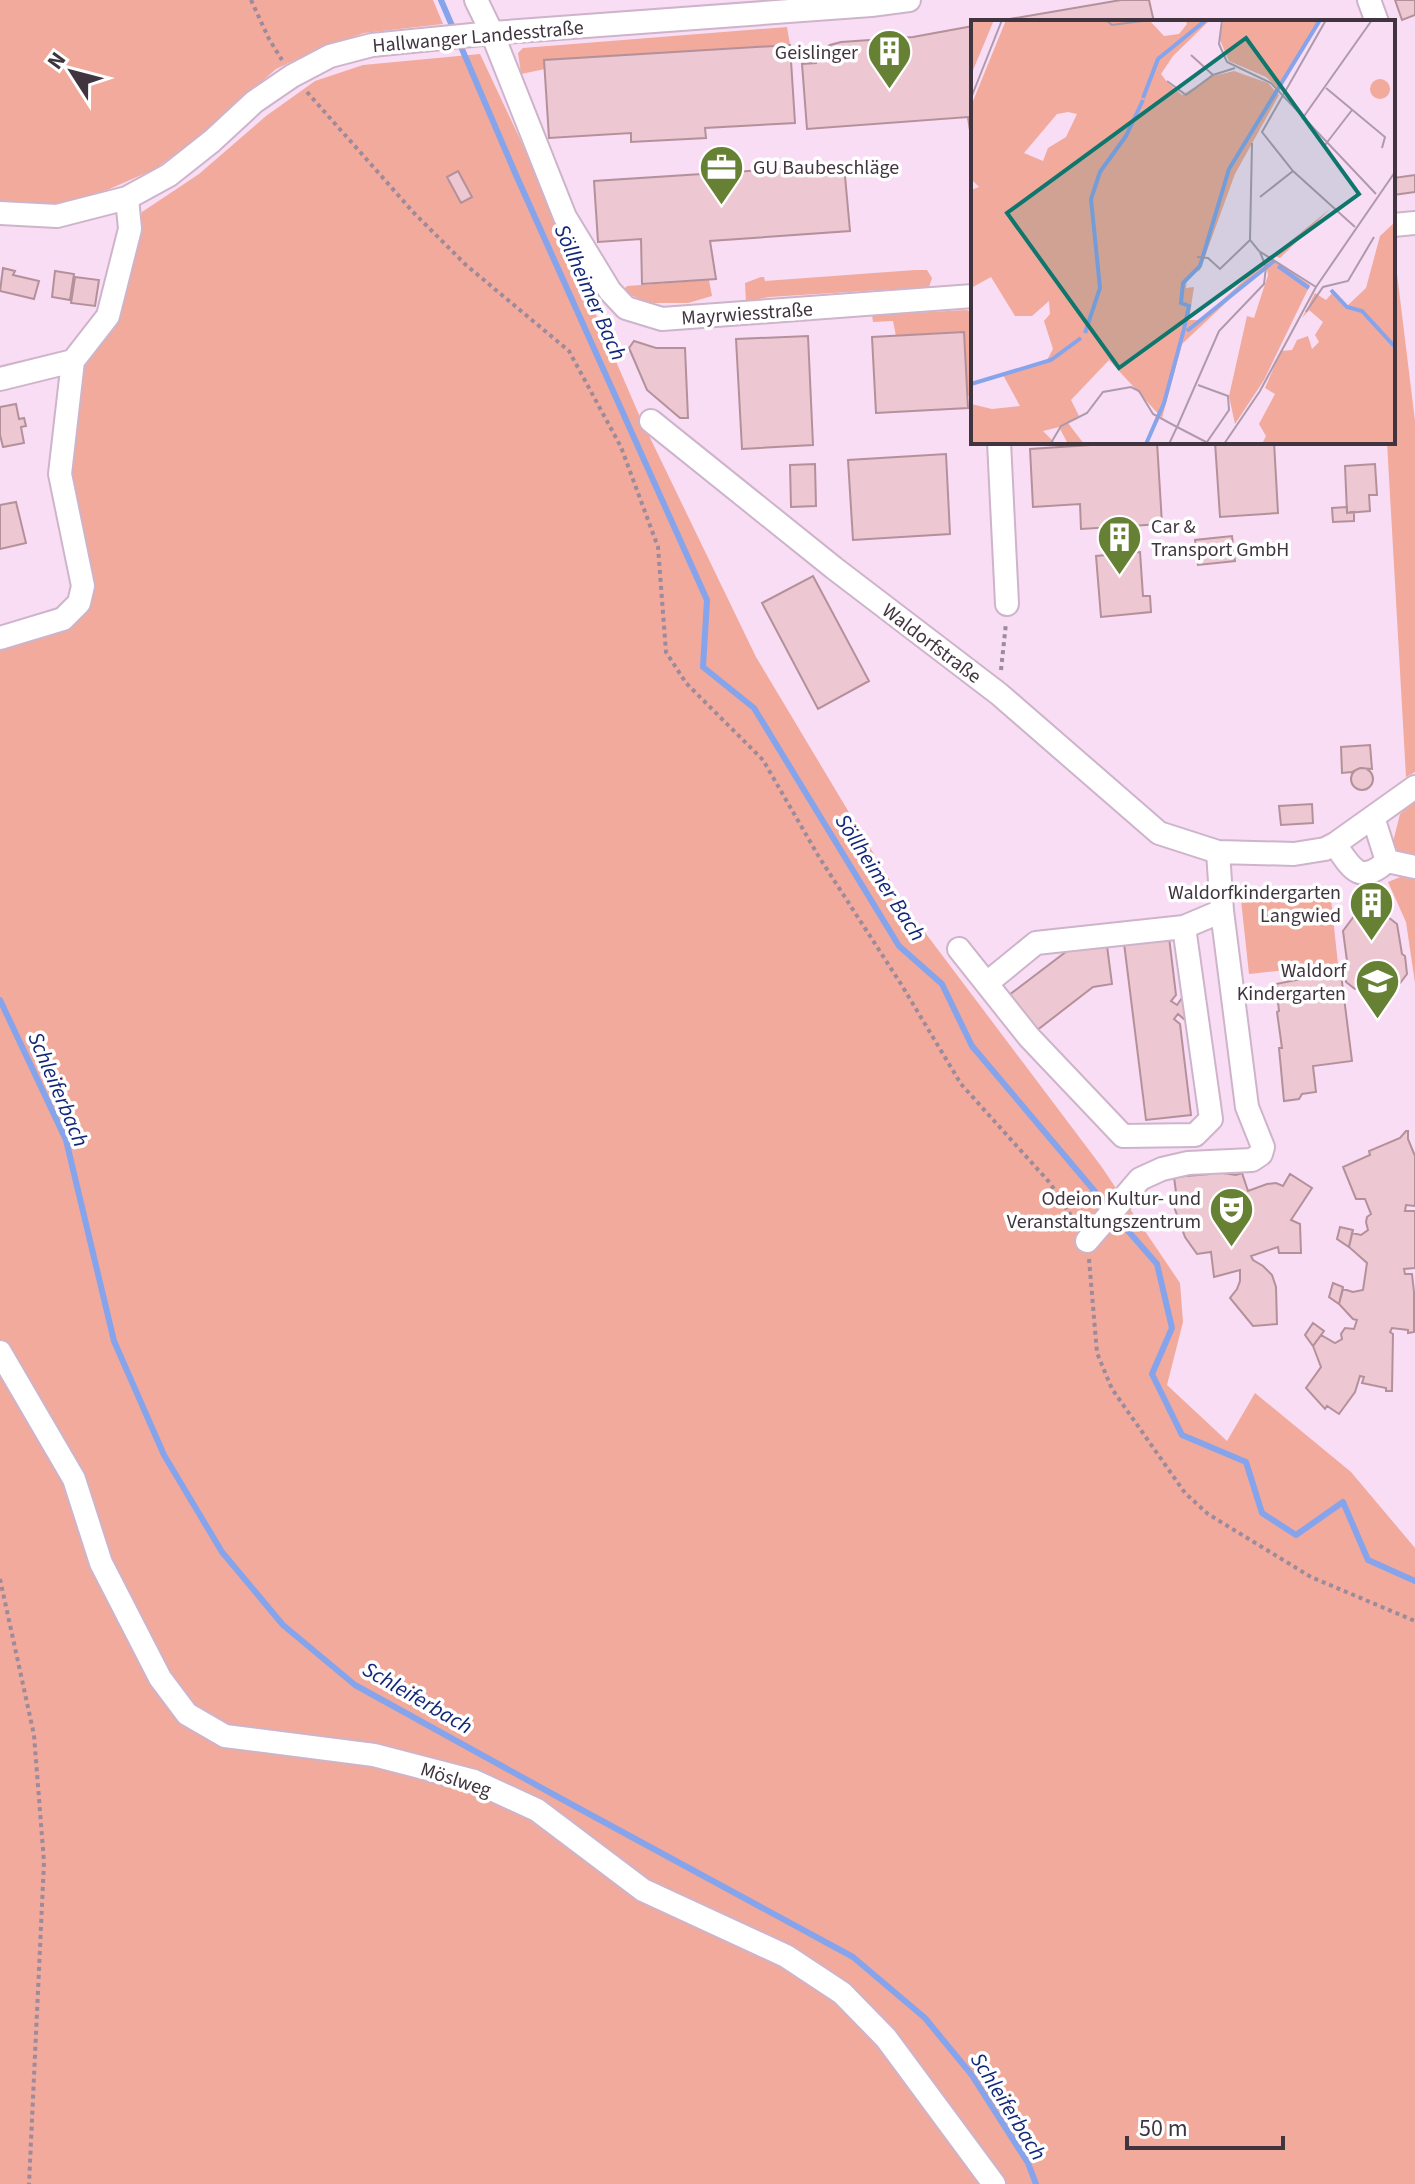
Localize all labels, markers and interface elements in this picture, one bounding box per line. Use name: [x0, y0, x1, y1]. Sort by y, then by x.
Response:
street label: Hallwanger Landesstraße: [371, 14, 585, 60]
inset map: [971, 20, 1395, 444]
building icon: Geislinger: [865, 28, 913, 91]
north arrow: [32, 32, 112, 112]
place label: Geislinger: [775, 39, 858, 67]
text: N: [39, 46, 74, 76]
office icon: GU Baubeschläge: [698, 143, 746, 206]
place label: GU Baubeschläge: [753, 154, 899, 182]
water label: Söllheimer Bach: [546, 219, 634, 366]
street label: Mayrwiesstraße: [680, 295, 814, 333]
building icon: Car & Transport GmbH: [1096, 513, 1144, 576]
place label: Car & Transport GmbH: [1151, 513, 1289, 564]
street label: Waldorfstraße: [876, 597, 987, 691]
water label: Söllheimer Bach: [827, 808, 933, 948]
place label: Waldorfkindergarten Langwied: [1168, 879, 1341, 930]
building icon: Waldorfkindergarten Langwied: [1348, 879, 1396, 942]
place label: Waldorf Kindergarten: [1237, 957, 1347, 1008]
school or university icon: Waldorf Kindergarten: [1353, 957, 1401, 1020]
water label: Schleiferbach: [19, 1027, 97, 1152]
place label: Odeion Kultur- und Veranstaltungszentrum: [1007, 1185, 1201, 1236]
theatre icon: Odeion Kultur- und Veranstaltungszentrum: [1208, 1186, 1256, 1249]
water label: Schleiferbach: [357, 1653, 478, 1742]
street label: Möslweg: [417, 1755, 495, 1805]
water label: Schleiferbach: [962, 2046, 1054, 2167]
scale bar: [1127, 2100, 1283, 2150]
text: 50 m: [1139, 2111, 1188, 2146]

